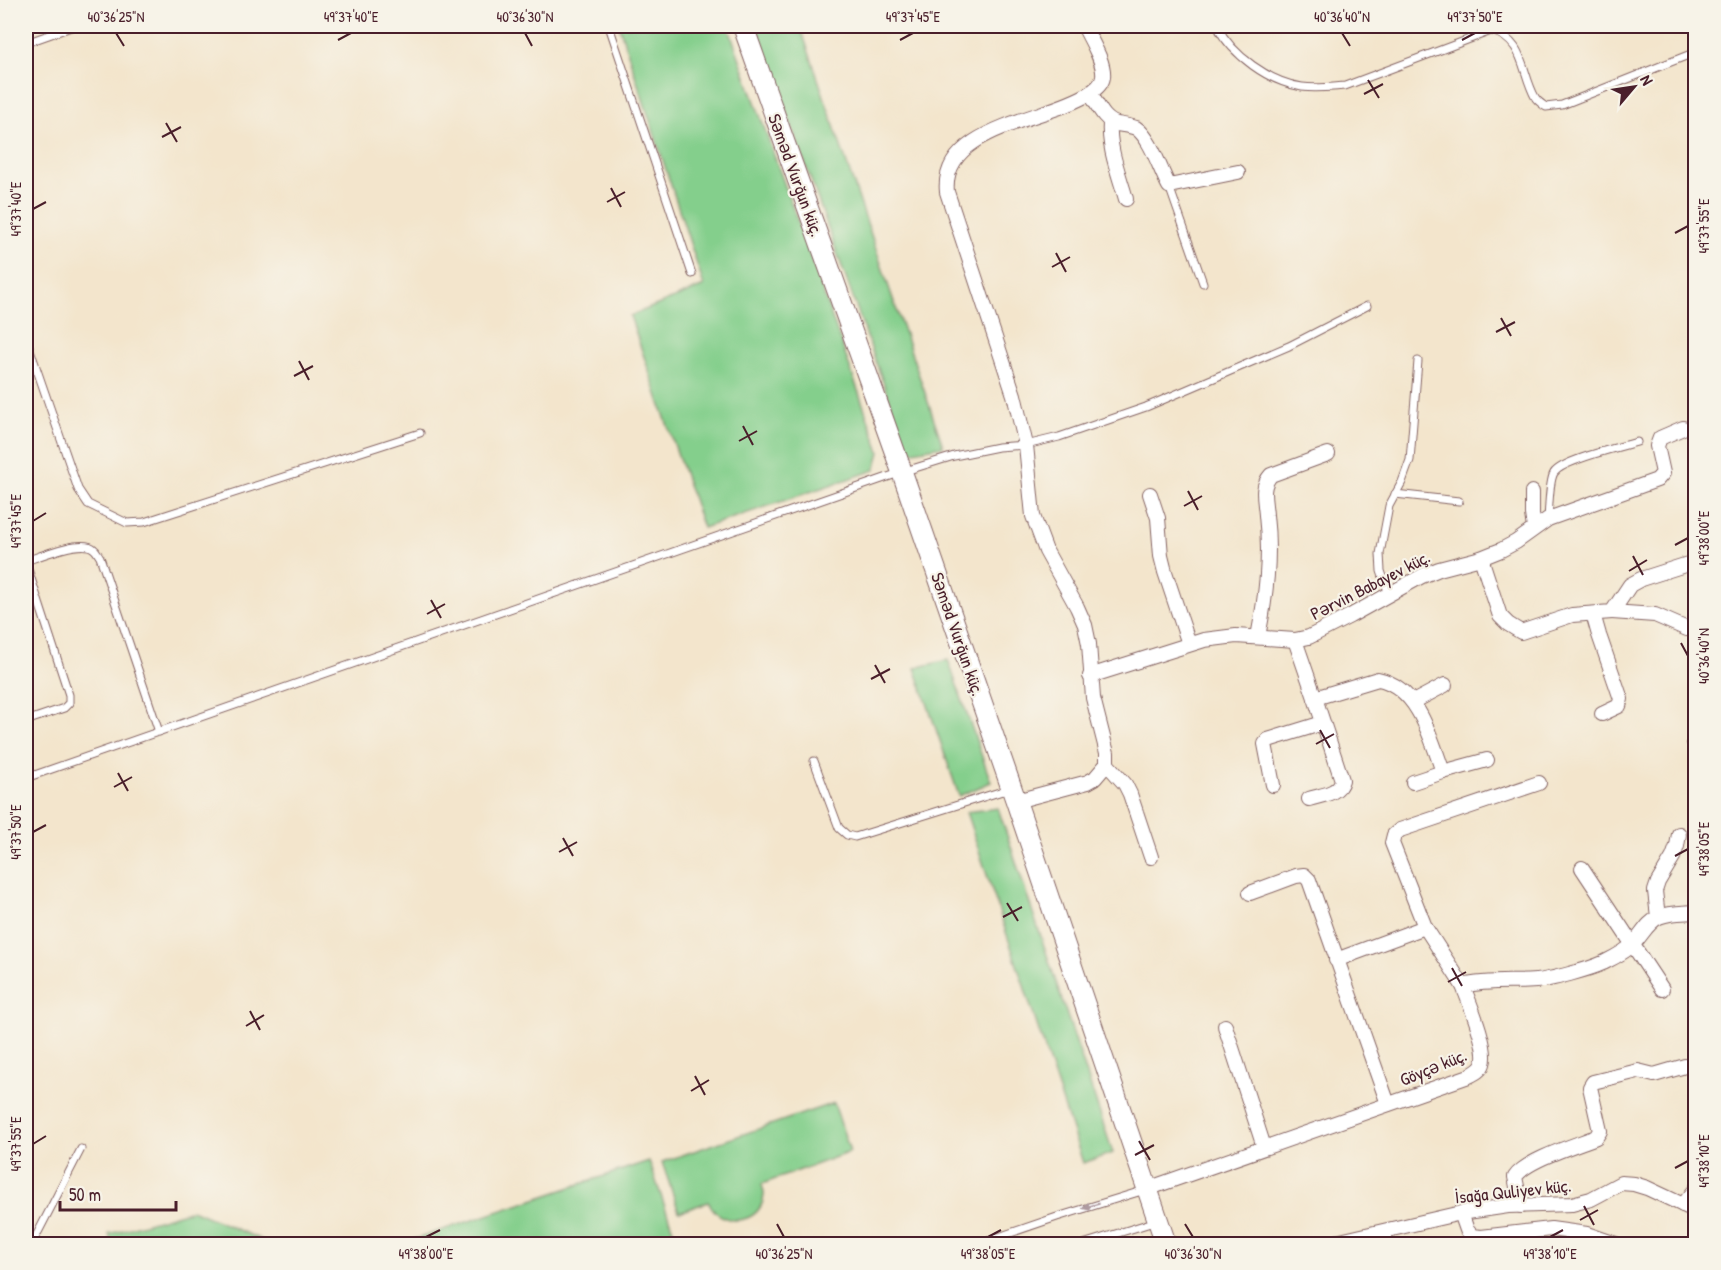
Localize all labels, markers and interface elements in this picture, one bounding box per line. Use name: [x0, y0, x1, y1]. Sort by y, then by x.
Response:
text: 40°36'25"N: [88, 6, 144, 27]
text: 49°37'40"E: [324, 6, 379, 27]
text: 40°36'30"N: [497, 6, 553, 27]
text: 49°37'45"E: [886, 6, 941, 27]
text: 40°36'40"N: [1314, 6, 1370, 27]
text: 49°37'50"E: [1447, 6, 1503, 27]
north arrow: [1604, 57, 1664, 117]
text: N: [1635, 71, 1659, 89]
street label: Səməd Vurğun küç.: [762, 110, 830, 240]
text: 49°37'40"E: [5, 181, 26, 236]
text: 49°37'55"E: [1693, 198, 1714, 254]
text: 49°37'45"E: [5, 493, 26, 548]
text: 49°38'00"E: [1693, 510, 1714, 565]
street label: Pərvin Babayev küç.: [1306, 544, 1434, 626]
street label: Səməd Vurğun küç.: [925, 569, 991, 699]
text: 40°36'40"N: [1693, 628, 1714, 684]
text: 49°37'50"E: [5, 804, 26, 860]
text: 49°38'05"E: [1693, 821, 1714, 876]
street label: Göyçə küç.: [1396, 1042, 1470, 1092]
text: 49°37'55"E: [5, 1116, 26, 1172]
text: 49°38'10"E: [1693, 1134, 1714, 1188]
street label: İsağa Quliyev küç.: [1454, 1172, 1572, 1210]
scale bar: [60, 1174, 176, 1212]
text: 50 m: [69, 1182, 101, 1207]
one-way arrow: [1082, 1202, 1100, 1211]
text: 49°38'00"E: [399, 1243, 454, 1264]
text: 40°36'25"N: [756, 1243, 812, 1264]
text: 49°38'05"E: [961, 1243, 1016, 1264]
text: 40°36'30"N: [1165, 1243, 1221, 1264]
text: 49°38'10"E: [1523, 1243, 1577, 1264]

